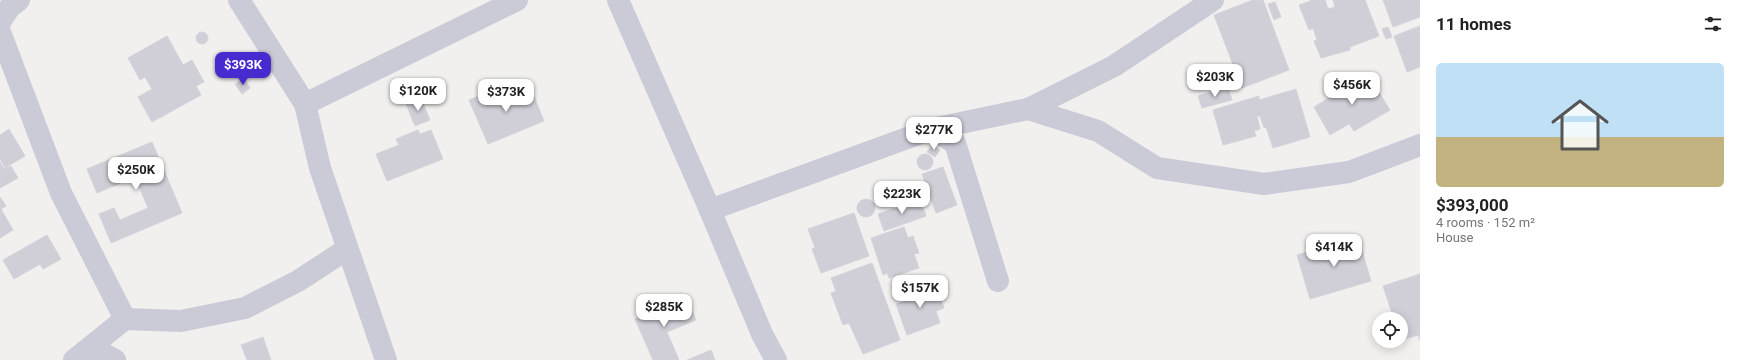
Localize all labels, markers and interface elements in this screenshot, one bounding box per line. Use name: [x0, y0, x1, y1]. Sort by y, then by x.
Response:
icon: filters: [1702, 13, 1724, 35]
text: 11 homes: [1436, 14, 1512, 34]
pin: $393K: [215, 52, 271, 86]
text: $393K: [224, 57, 262, 72]
pin: $203K: [1187, 64, 1243, 98]
text: $203K: [1196, 69, 1234, 84]
pin: $456K: [1324, 72, 1380, 106]
text: $456K: [1333, 77, 1371, 92]
pin: $120K: [390, 78, 446, 112]
pin: $373K: [478, 79, 534, 113]
text: $120K: [399, 83, 437, 98]
text: $373K: [487, 84, 525, 99]
icon: home: [1544, 89, 1616, 161]
pin: $277K: [906, 117, 962, 151]
text: $277K: [915, 122, 953, 137]
pin: $250K: [108, 157, 164, 191]
text: $250K: [117, 162, 155, 177]
pin: $223K: [874, 181, 930, 215]
text: $223K: [883, 186, 921, 201]
text: $393,000: [1436, 195, 1508, 215]
text: 4 rooms · 152 m²: [1436, 215, 1535, 230]
text: House: [1436, 230, 1473, 245]
pin: $414K: [1306, 234, 1362, 268]
text: $414K: [1315, 239, 1353, 254]
pin: $157K: [892, 275, 948, 309]
text: $157K: [901, 280, 939, 295]
pin: $285K: [636, 294, 692, 328]
text: $285K: [645, 299, 683, 314]
map controls: [1372, 312, 1408, 348]
button: locate: [1372, 312, 1408, 348]

